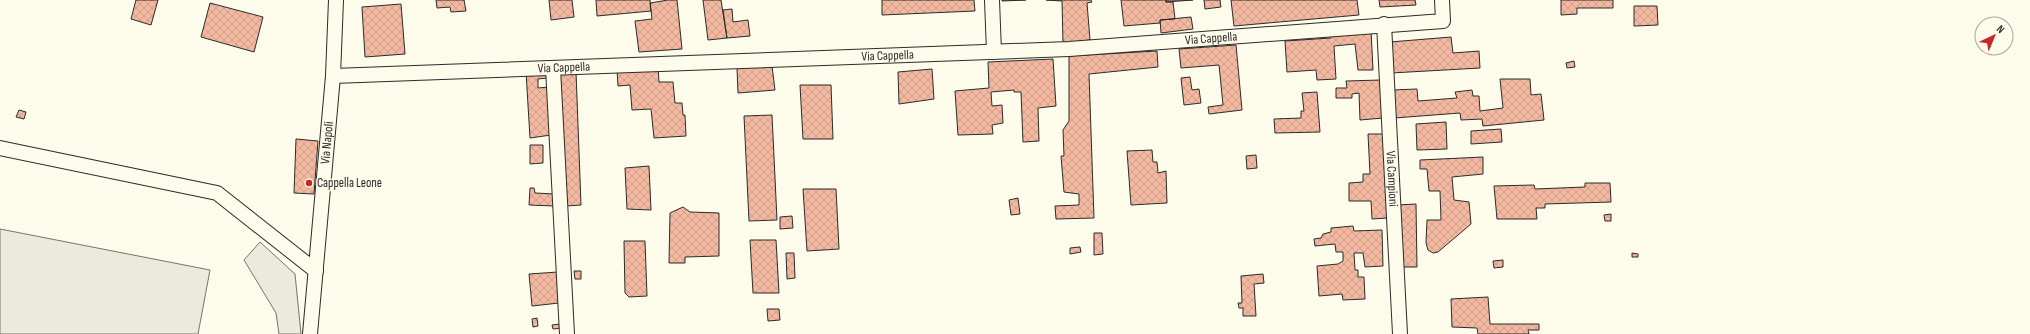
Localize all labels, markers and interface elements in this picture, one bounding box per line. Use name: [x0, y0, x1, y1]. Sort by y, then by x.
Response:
north arrow: [1974, 16, 2014, 56]
text: N: [1994, 22, 2007, 36]
street label: Via Cappella: [1184, 28, 1238, 48]
street label: Via Cappella: [861, 47, 914, 65]
street label: Via Cappella: [537, 59, 590, 76]
street label: Via Napoli: [317, 121, 337, 165]
street label: Via Campioni: [1383, 150, 1401, 207]
place label: Cappella Leone: [317, 175, 382, 191]
marker: Cappella Leone: [304, 178, 314, 188]

